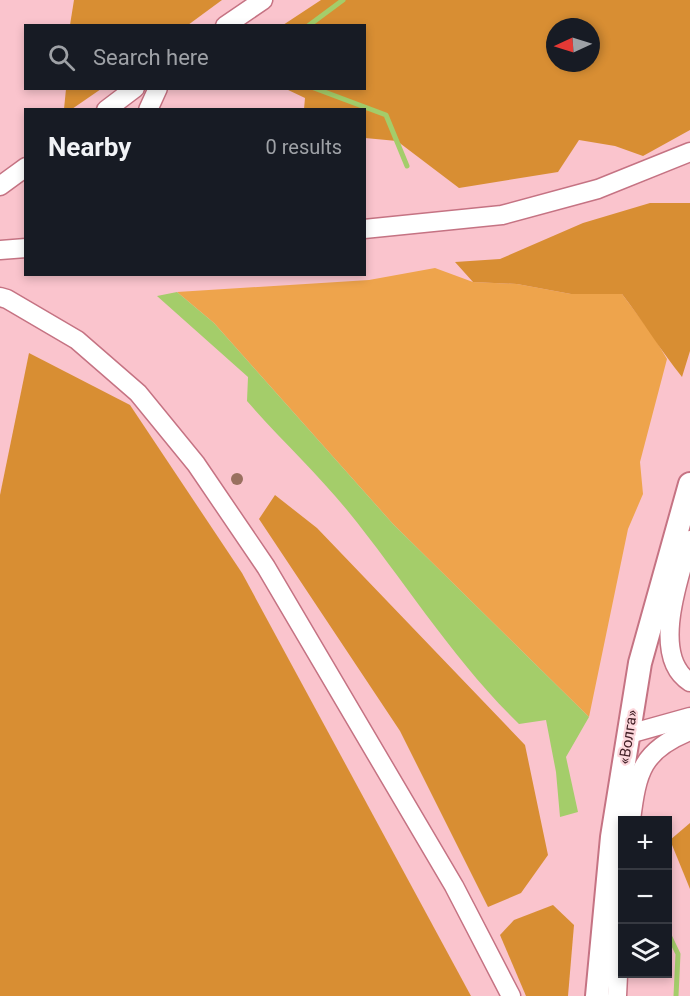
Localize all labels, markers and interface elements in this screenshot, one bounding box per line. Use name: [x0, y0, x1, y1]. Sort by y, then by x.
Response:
north arrow: [546, 18, 600, 72]
search box: [24, 24, 366, 90]
icon: search: [45, 41, 78, 74]
text: Search here: [93, 45, 209, 70]
text: Nearby: [48, 132, 131, 162]
text: 0 results: [266, 135, 342, 159]
street label: «Волга»: [615, 708, 641, 766]
map controls: [618, 816, 672, 978]
button: +: [618, 816, 672, 870]
button: −: [618, 870, 672, 924]
button: layers: [618, 924, 672, 978]

